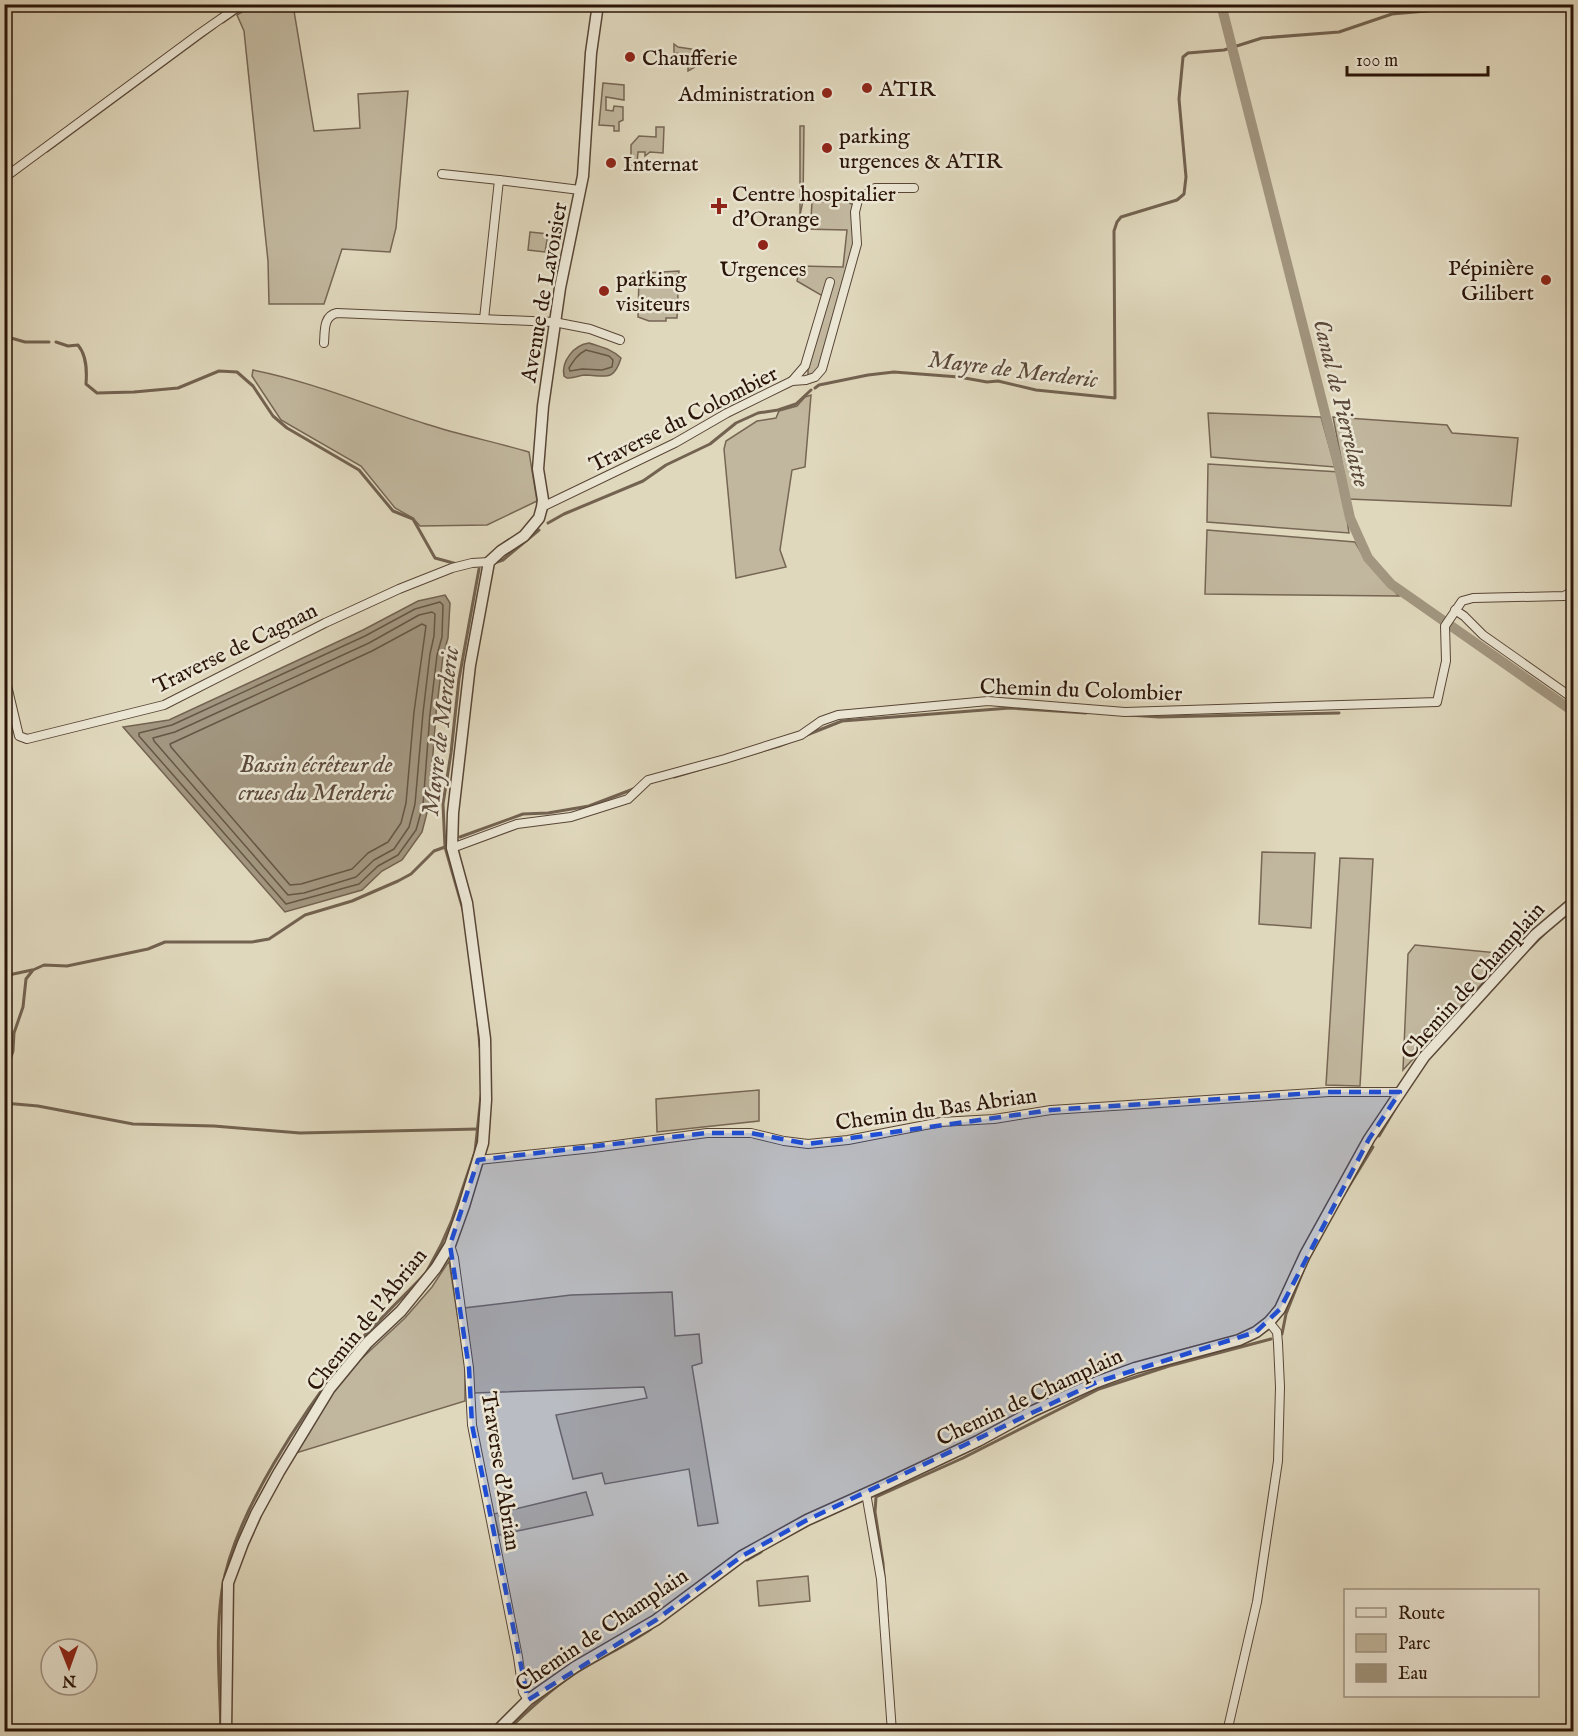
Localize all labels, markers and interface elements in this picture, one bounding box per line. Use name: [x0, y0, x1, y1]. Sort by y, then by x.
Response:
scale bar: [1347, 39, 1488, 77]
place label: Chaufferie: [642, 45, 738, 73]
marker: Chaufferie: [623, 50, 637, 64]
text: 100 m: [1356, 50, 1398, 73]
place label: ATIR: [878, 76, 937, 104]
place label: Administration: [677, 81, 815, 109]
marker: ATIR: [860, 81, 874, 95]
marker: Administration: [820, 86, 834, 100]
place label: parking urgences & ATIR: [839, 123, 1003, 176]
marker: parking urgences & ATIR: [820, 141, 834, 155]
place label: Internat: [623, 151, 699, 179]
marker: Internat: [604, 156, 618, 170]
place label: Centre hospitalier d'Orange: [732, 181, 896, 234]
marker: Centre hospitalier d'Orange: [710, 197, 728, 215]
street label: Avenue de Lavoisier: [515, 200, 575, 386]
marker: Urgences: [756, 238, 770, 252]
place label: Pépinière Gilibert: [1448, 255, 1534, 308]
place label: Urgences: [719, 256, 807, 284]
place label: parking visiteurs: [616, 266, 690, 319]
marker: Pépinière Gilibert: [1539, 273, 1553, 287]
marker: parking visiteurs: [597, 284, 611, 298]
water label: Canal de Pierrelatte: [1305, 316, 1376, 491]
water label: Mayre de Merderic: [926, 345, 1100, 396]
street label: Traverse du Colombier: [585, 360, 783, 479]
street label: Traverse de Cagnan: [149, 597, 323, 701]
water label: Mayre de Merderic: [416, 644, 467, 818]
street label: Chemin du Colombier: [979, 673, 1183, 709]
water label: Bassin écrêteur de crues du Merderic: [238, 750, 394, 809]
street label: Chemin de Champlain: [1395, 897, 1552, 1066]
street label: Chemin du Bas Abrian: [834, 1082, 1039, 1138]
street label: Chemin de l'Abrian: [301, 1243, 434, 1398]
street label: Chemin de Champlain: [932, 1342, 1128, 1453]
street label: Traverse d'Abrian: [474, 1390, 526, 1553]
street label: Chemin de Champlain: [510, 1562, 694, 1699]
legend: [1344, 1589, 1539, 1697]
text: Route: [1398, 1603, 1445, 1626]
text: Parc: [1398, 1633, 1431, 1656]
north arrow: [39, 1637, 99, 1697]
text: Eau: [1398, 1663, 1428, 1686]
text: N: [62, 1670, 77, 1690]

